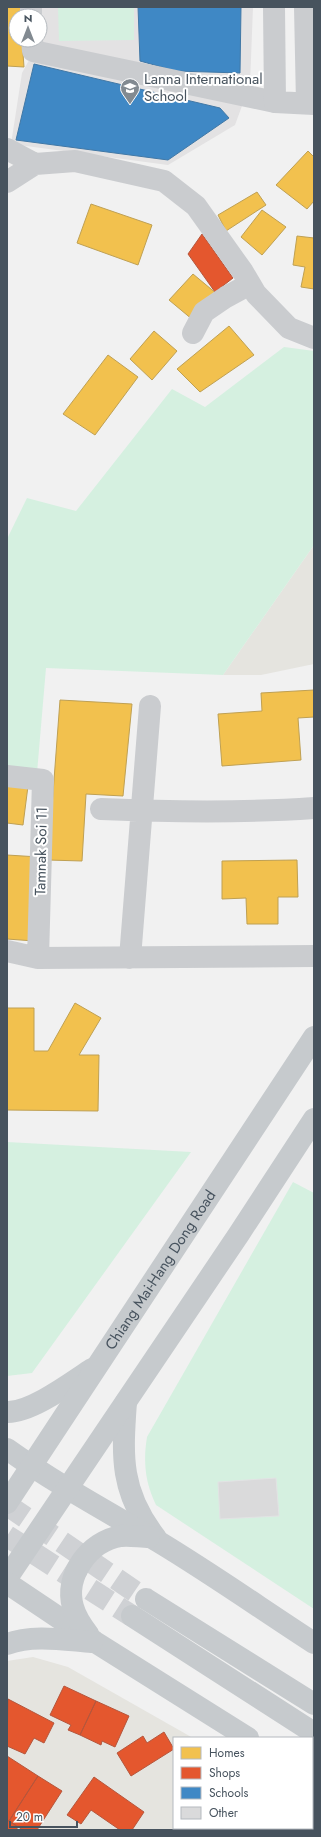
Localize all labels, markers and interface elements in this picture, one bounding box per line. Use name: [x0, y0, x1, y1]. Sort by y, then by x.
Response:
north arrow: [8, 8, 48, 48]
text: N: [24, 10, 32, 26]
place label: Lanna International School: [144, 68, 263, 107]
school or university icon: Lanna International School: [119, 77, 141, 105]
street label: Tamnak Soi 11: [29, 806, 53, 896]
street label: Chiang Mai-Hang Dong Road: [100, 1186, 221, 1354]
legend: [173, 1737, 313, 1829]
text: Homes: [209, 1744, 245, 1762]
text: Shops: [209, 1764, 240, 1782]
text: Schools: [209, 1784, 248, 1802]
scale bar: [10, 1803, 77, 1829]
text: Other: [209, 1804, 239, 1822]
text: 20 m: [16, 1808, 43, 1826]

